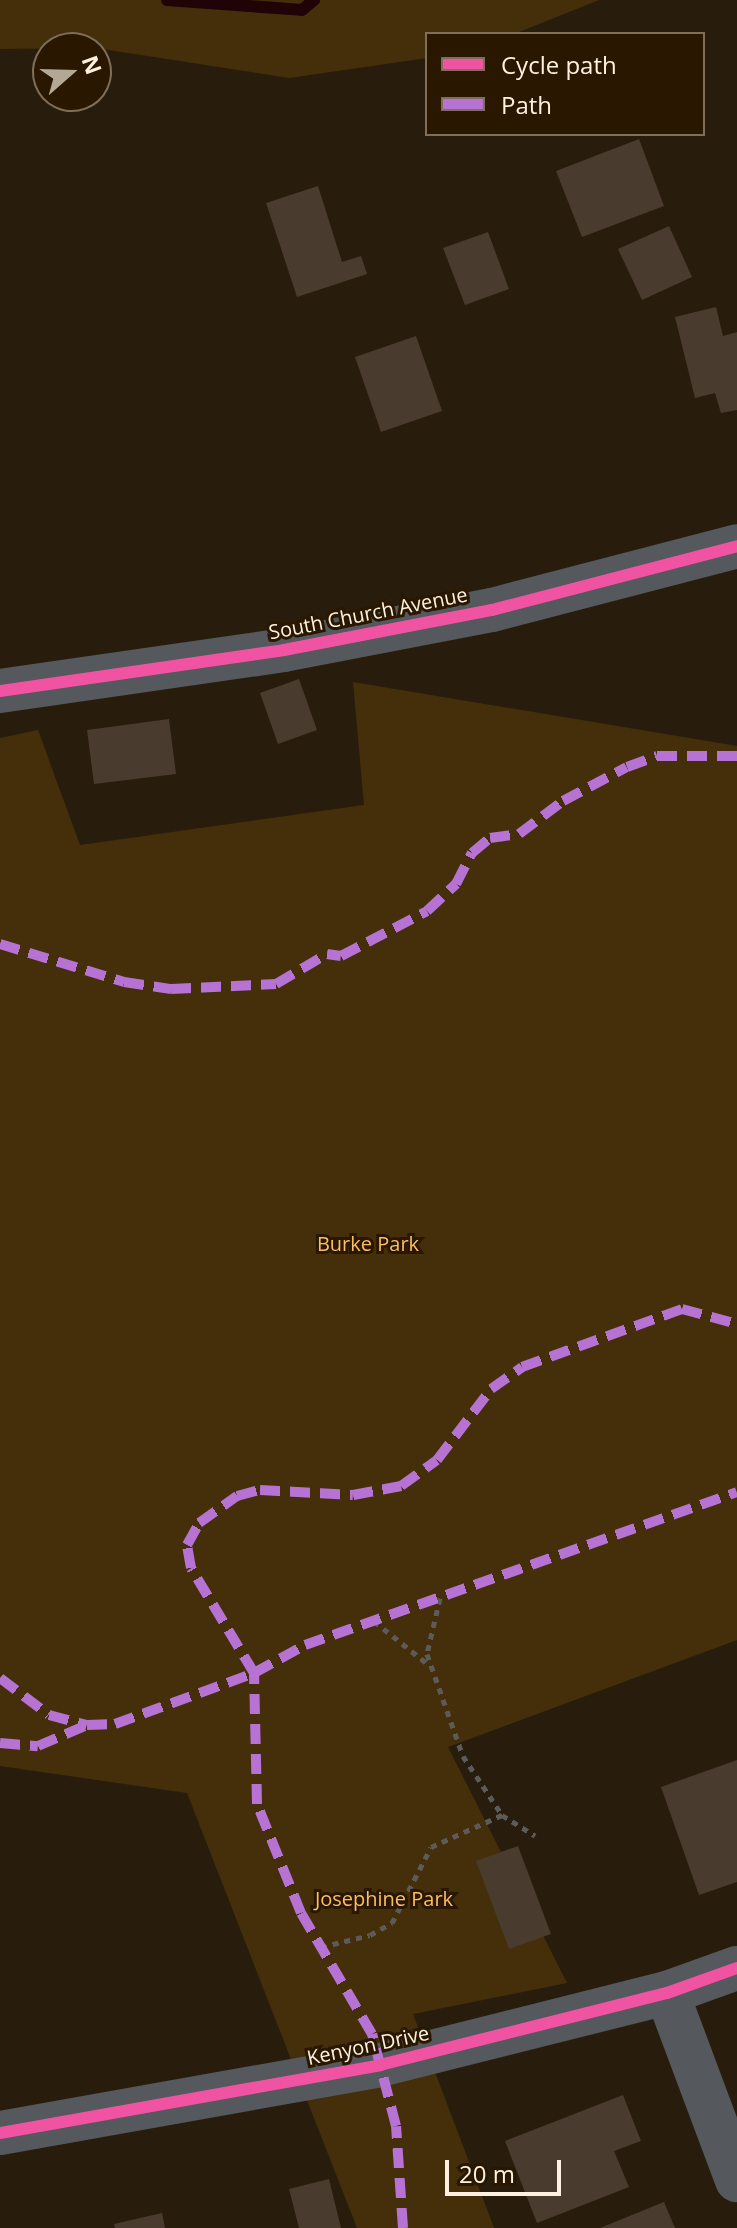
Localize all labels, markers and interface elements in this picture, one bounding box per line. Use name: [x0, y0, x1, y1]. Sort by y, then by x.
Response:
north arrow: [32, 32, 112, 112]
legend: [425, 32, 705, 136]
text: Cycle path: [501, 48, 617, 81]
text: N: [76, 51, 110, 78]
text: Path: [501, 88, 552, 121]
street label: South Church Avenue: [267, 582, 469, 644]
park label: Burke Park: [317, 1231, 419, 1255]
park label: Josephine Park: [315, 1886, 453, 1910]
street label: Kenyon Drive: [305, 2020, 431, 2070]
scale bar: [449, 2144, 565, 2194]
text: 20 m: [459, 2157, 515, 2190]

